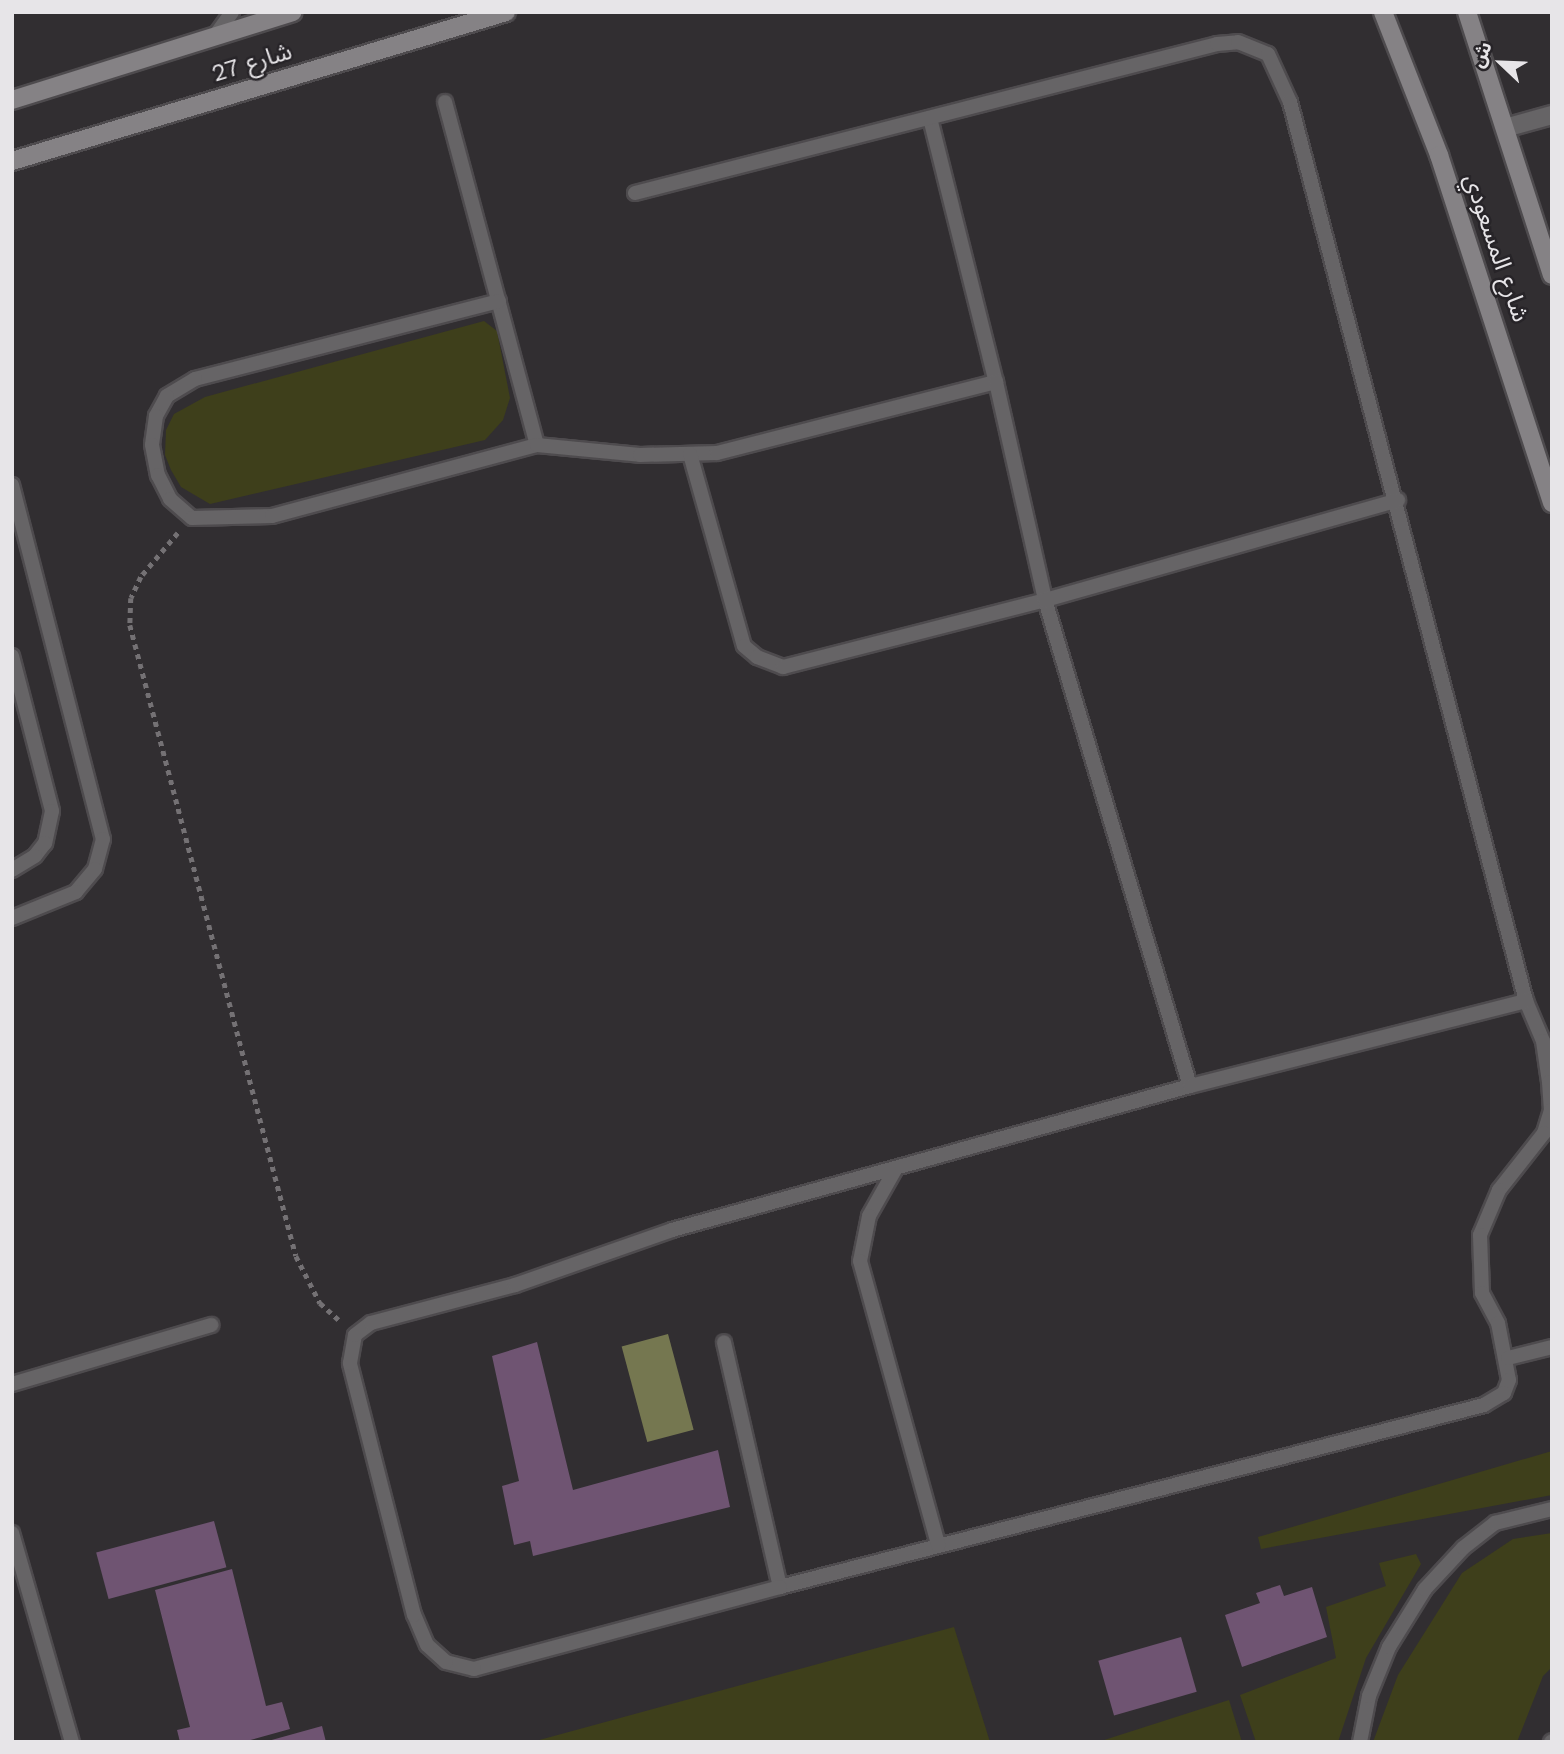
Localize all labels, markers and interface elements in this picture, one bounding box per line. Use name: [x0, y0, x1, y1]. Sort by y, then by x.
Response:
north arrow: [1466, 28, 1536, 98]
street label: شارع 27: [209, 37, 295, 89]
text: ش: [1466, 38, 1497, 71]
street label: شارع المسعودي: [1457, 170, 1535, 326]

